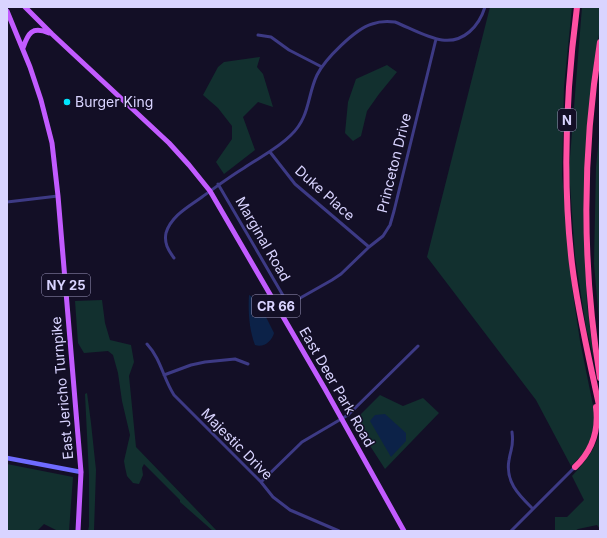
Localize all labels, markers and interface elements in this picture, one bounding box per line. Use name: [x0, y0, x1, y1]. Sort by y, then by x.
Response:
place label: Burger King: [75, 93, 153, 110]
marker: Burger King: [62, 97, 72, 107]
road number: N: [558, 109, 576, 131]
street label: Princeton Drive: [373, 111, 414, 214]
street label: Duke Place: [292, 161, 359, 224]
street label: Marginal Road: [232, 193, 294, 284]
road number: NY 25: [42, 274, 90, 296]
road number: CR 66: [252, 295, 300, 317]
street label: East Jericho Turnpike: [47, 316, 76, 460]
street label: East Deer Park Road: [296, 324, 379, 450]
street label: Majestic Drive: [198, 404, 277, 483]

